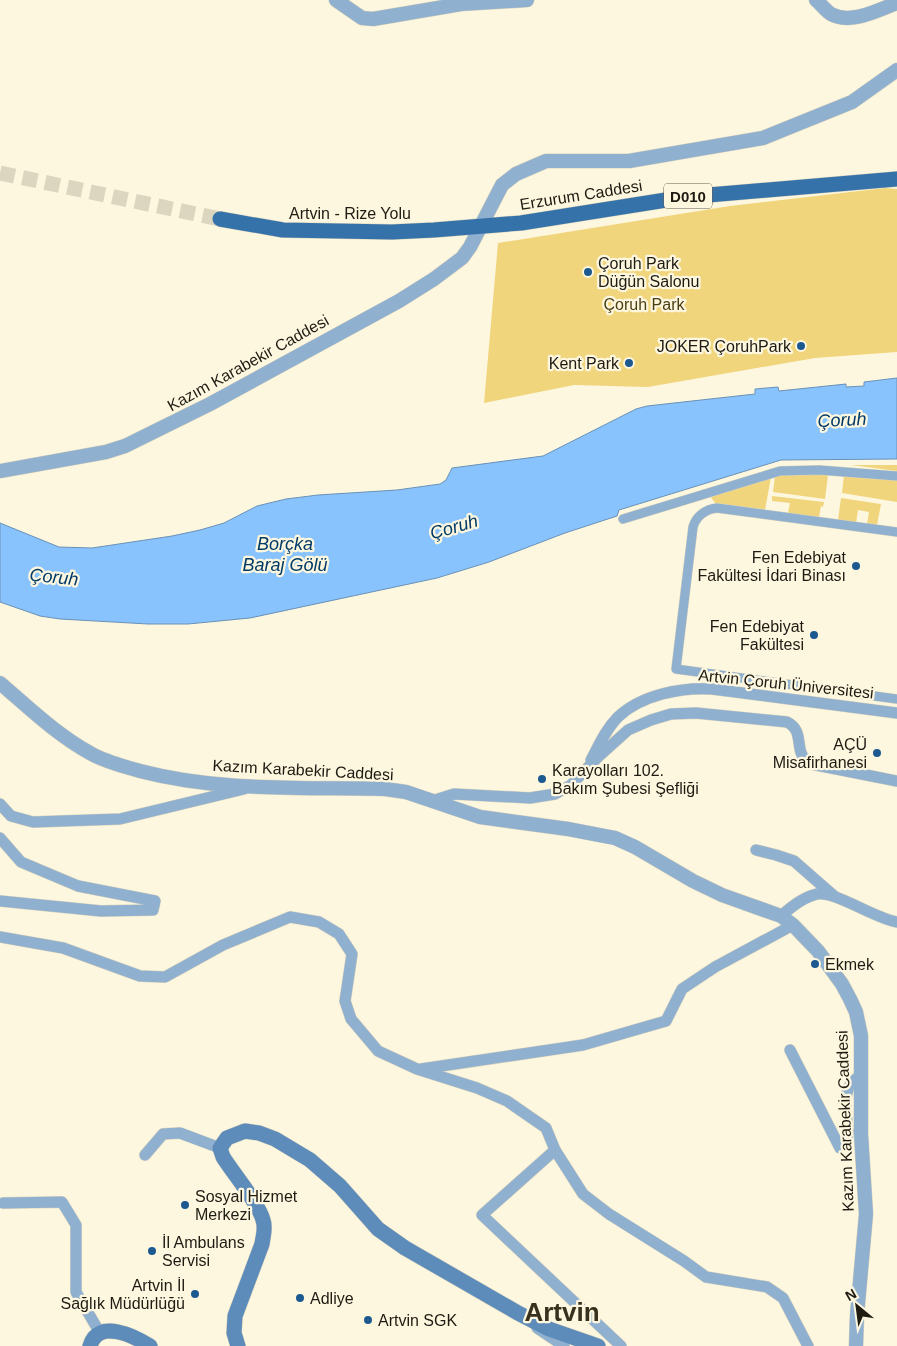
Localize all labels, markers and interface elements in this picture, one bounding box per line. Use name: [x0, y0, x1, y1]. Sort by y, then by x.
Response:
street label: Erzurum Caddesi: [519, 177, 643, 213]
road number: D010: [664, 184, 712, 208]
street label: Artvin - Rize Yolu: [289, 205, 411, 222]
place label: Çoruh Park Düğün Salonu: [598, 255, 699, 290]
marker: Çoruh Park Düğün Salonu: [582, 266, 594, 278]
park label: Çoruh Park: [604, 296, 685, 313]
street label: Kazım Karabekir Caddesi: [165, 312, 331, 414]
place label: JOKER ÇoruhPark: [657, 338, 792, 355]
marker: JOKER ÇoruhPark: [795, 340, 807, 352]
place label: Kent Park: [549, 355, 620, 372]
marker: Kent Park: [623, 357, 635, 369]
water label: Çoruh: [817, 409, 867, 431]
water label: Çoruh: [428, 511, 480, 543]
water label: Borçka Baraj Gölü: [242, 534, 328, 575]
place label: Fen Edebiyat Fakültesi İdari Binası: [697, 549, 847, 584]
marker: Fen Edebiyat Fakültesi İdari Binası: [850, 560, 862, 572]
water label: Çoruh: [29, 564, 79, 590]
place label: Fen Edebiyat Fakültesi: [710, 618, 805, 653]
marker: Fen Edebiyat Fakültesi: [808, 629, 820, 641]
street label: Artvin Çoruh Üniversitesi: [698, 666, 874, 702]
place label: AÇÜ Misafirhanesi: [773, 736, 867, 771]
marker: AÇÜ Misafirhanesi: [871, 747, 883, 759]
street label: Kazım Karabekir Caddesi: [212, 757, 394, 783]
place label: Karayolları 102. Bakım Şubesi Şefliği: [552, 762, 699, 797]
marker: Karayolları 102. Bakım Şubesi Şefliği: [536, 773, 548, 785]
place label: Ekmek: [825, 956, 875, 973]
marker: Ekmek: [809, 958, 821, 970]
street label: Kazım Karabekir Caddesi: [833, 1030, 857, 1212]
place label: Sosyal Hizmet Merkezi: [195, 1188, 298, 1223]
marker: Sosyal Hizmet Merkezi: [179, 1199, 191, 1211]
place label: İl Ambulans Servisi: [162, 1233, 245, 1269]
marker: İl Ambulans Servisi: [146, 1245, 158, 1257]
place label: Artvin İl Sağlık Müdürlüğü: [60, 1276, 185, 1312]
north arrow: [832, 1281, 882, 1331]
text: N: [842, 1285, 859, 1304]
marker: Artvin İl Sağlık Müdürlüğü: [189, 1288, 201, 1300]
place label: Adliye: [310, 1290, 354, 1307]
marker: Adliye: [294, 1292, 306, 1304]
district label: Artvin: [524, 1297, 600, 1327]
place label: Artvin SGK: [378, 1312, 457, 1329]
marker: Artvin SGK: [362, 1314, 374, 1326]

